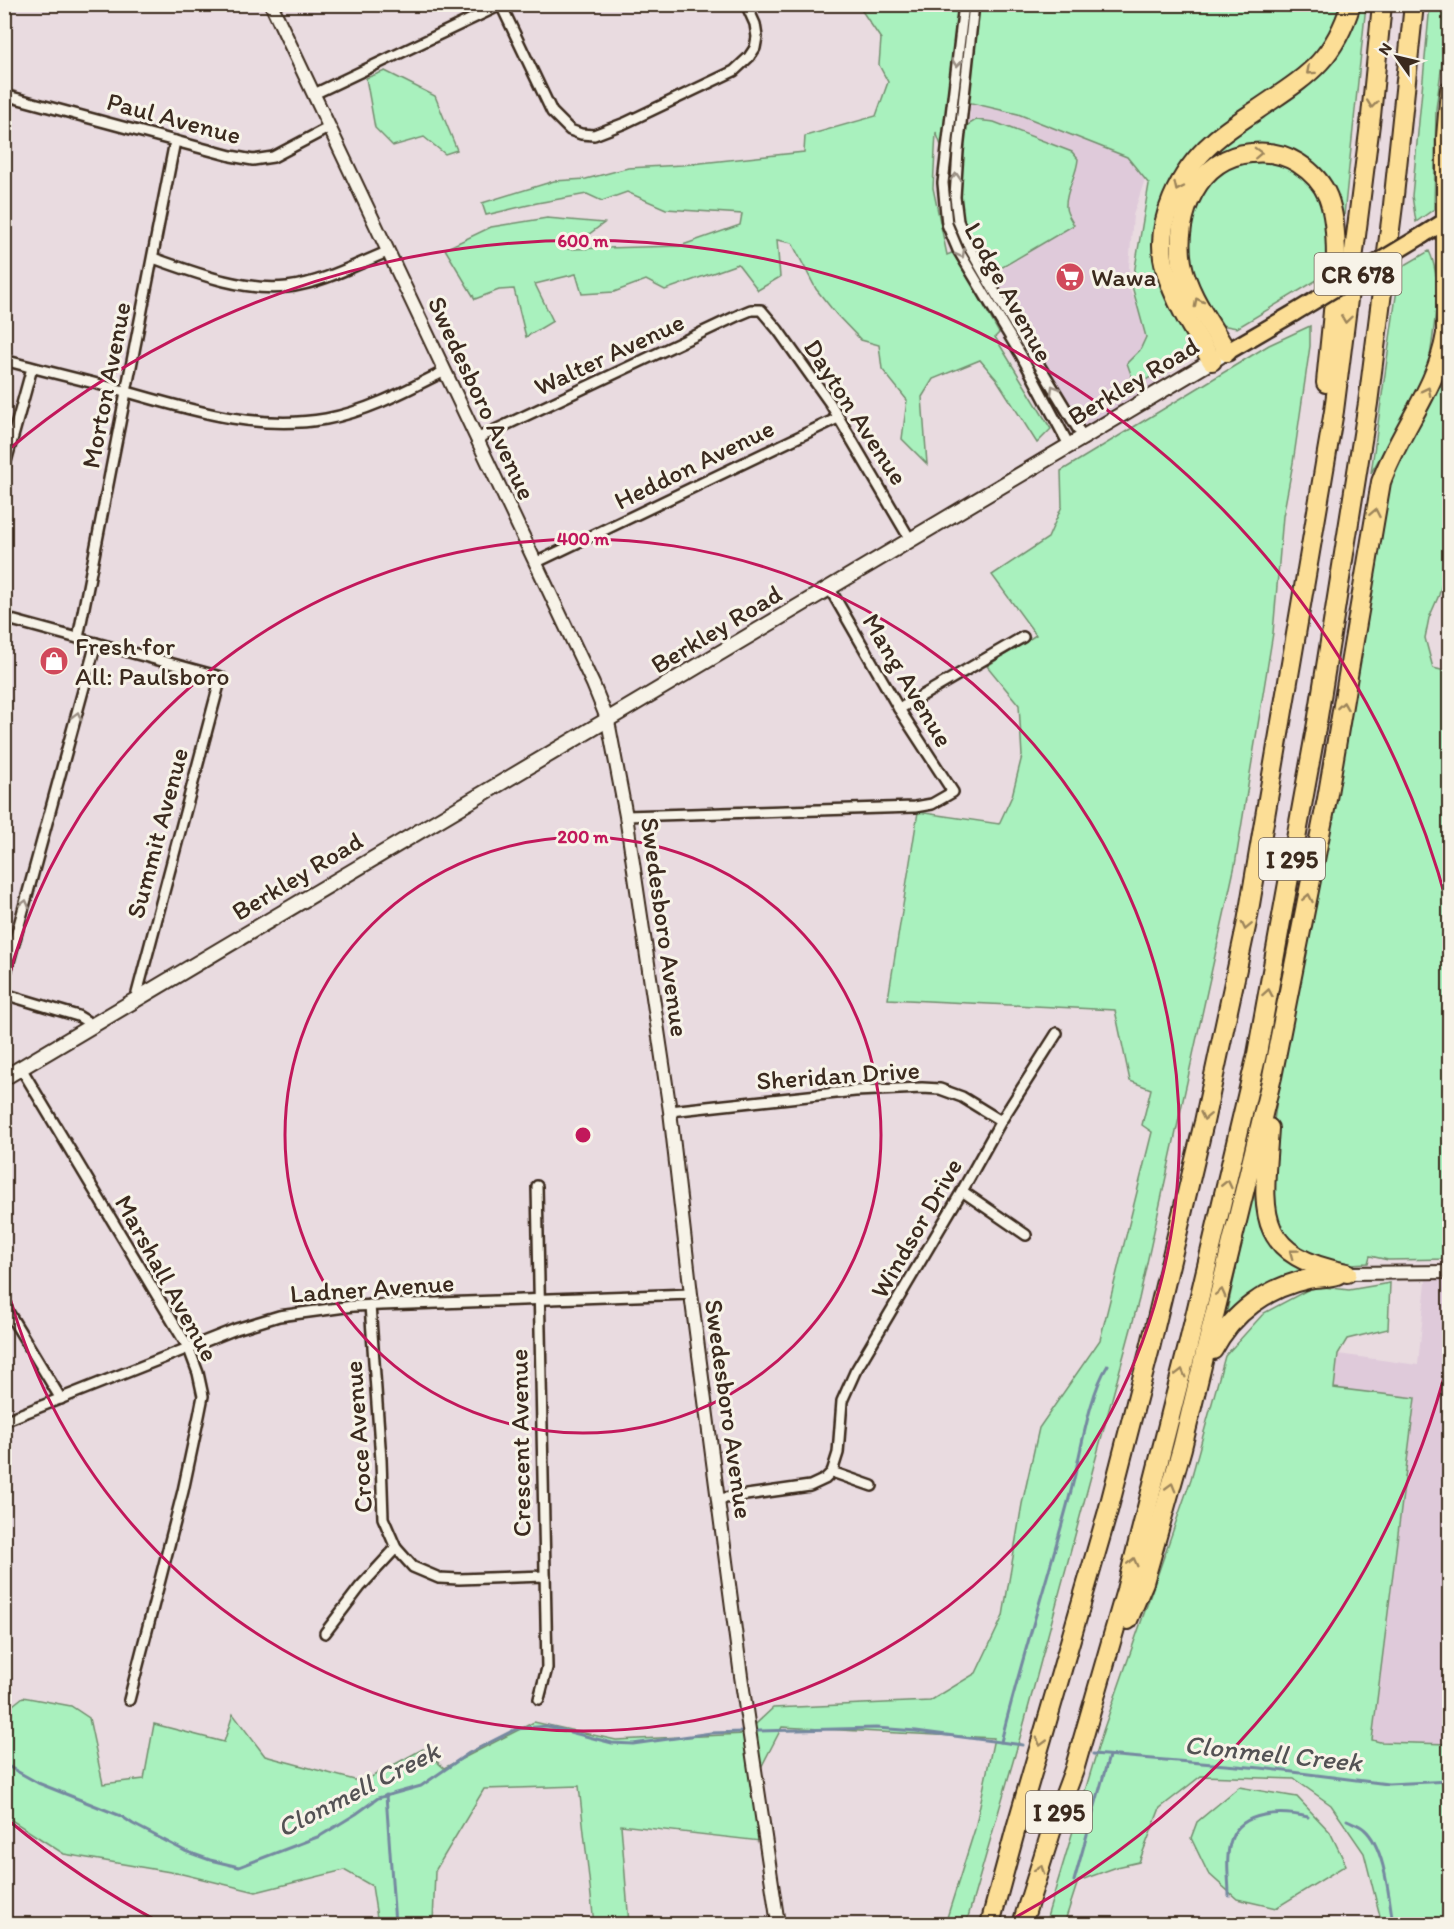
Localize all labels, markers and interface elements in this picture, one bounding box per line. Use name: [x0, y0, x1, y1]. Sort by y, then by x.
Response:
north arrow: [1367, 27, 1427, 87]
text: N: [1374, 39, 1396, 59]
one-way arrow: [951, 58, 964, 67]
one-way arrow: [1307, 64, 1317, 75]
street label: Paul Avenue: [103, 85, 245, 151]
one-way arrow: [1366, 100, 1379, 109]
one-way arrow: [1253, 146, 1262, 159]
one-way arrow: [949, 173, 962, 182]
one-way arrow: [1173, 181, 1185, 192]
street label: Lodge Avenue: [957, 217, 1061, 367]
text: 600 m: [558, 230, 609, 252]
one-way arrow: [954, 247, 965, 258]
road number: CR 678: [1314, 253, 1402, 295]
supermarket icon: Wawa: [1054, 261, 1086, 293]
place label: Wawa: [1091, 261, 1157, 293]
street label: Swedesboro Avenue: [421, 291, 543, 505]
one-way arrow: [1194, 297, 1205, 308]
street label: Morton Avenue: [74, 299, 138, 471]
street label: Walter Avenue: [529, 305, 689, 403]
one-way arrow: [1341, 314, 1353, 324]
street label: Berkley Road: [1062, 329, 1204, 433]
street label: Dayton Avenue: [797, 333, 915, 491]
one-way arrow: [1049, 385, 1061, 395]
one-way arrow: [1419, 386, 1431, 397]
street label: Heddon Avenue: [609, 412, 779, 516]
one-way arrow: [1368, 509, 1381, 519]
text: 400 m: [557, 528, 610, 550]
street label: Berkley Road: [645, 577, 787, 681]
street label: Mang Avenue: [856, 607, 960, 753]
place label: Fresh for All: Paulsboro: [75, 630, 230, 692]
shop icon: Fresh for All: Paulsboro: [38, 645, 70, 677]
one-way arrow: [1336, 701, 1348, 710]
one-way arrow: [69, 711, 82, 721]
street label: Summit Avenue: [119, 744, 195, 922]
street label: Swedesboro Avenue: [634, 815, 696, 1039]
street label: Berkley Road: [226, 824, 368, 928]
text: 200 m: [558, 826, 609, 848]
road number: I 295: [1259, 838, 1325, 880]
one-way arrow: [1301, 893, 1314, 903]
one-way arrow: [18, 899, 31, 909]
one-way arrow: [1240, 920, 1253, 930]
one-way arrow: [1261, 989, 1274, 999]
street label: Sheridan Drive: [755, 1053, 921, 1097]
one-way arrow: [1199, 1111, 1212, 1121]
centre of rings: [573, 1125, 593, 1145]
street label: Windsor Drive: [863, 1152, 969, 1304]
one-way arrow: [1219, 1179, 1232, 1189]
street label: Marshall Avenue: [108, 1189, 226, 1367]
one-way arrow: [1289, 1249, 1300, 1260]
street label: Ladner Avenue: [289, 1266, 455, 1310]
one-way arrow: [1214, 1288, 1227, 1298]
street label: Swedesboro Avenue: [698, 1297, 760, 1521]
street label: Crescent Avenue: [502, 1349, 538, 1537]
street label: Croce Avenue: [337, 1360, 379, 1514]
one-way arrow: [1174, 1368, 1186, 1379]
one-way arrow: [1164, 1482, 1176, 1492]
one-way arrow: [1126, 1557, 1139, 1567]
water label: Clonmell Creek: [1183, 1727, 1365, 1779]
water label: Clonmell Creek: [271, 1733, 447, 1844]
one-way arrow: [1036, 1736, 1048, 1747]
road number: I 295: [1026, 1791, 1092, 1833]
one-way arrow: [1032, 1864, 1045, 1875]

